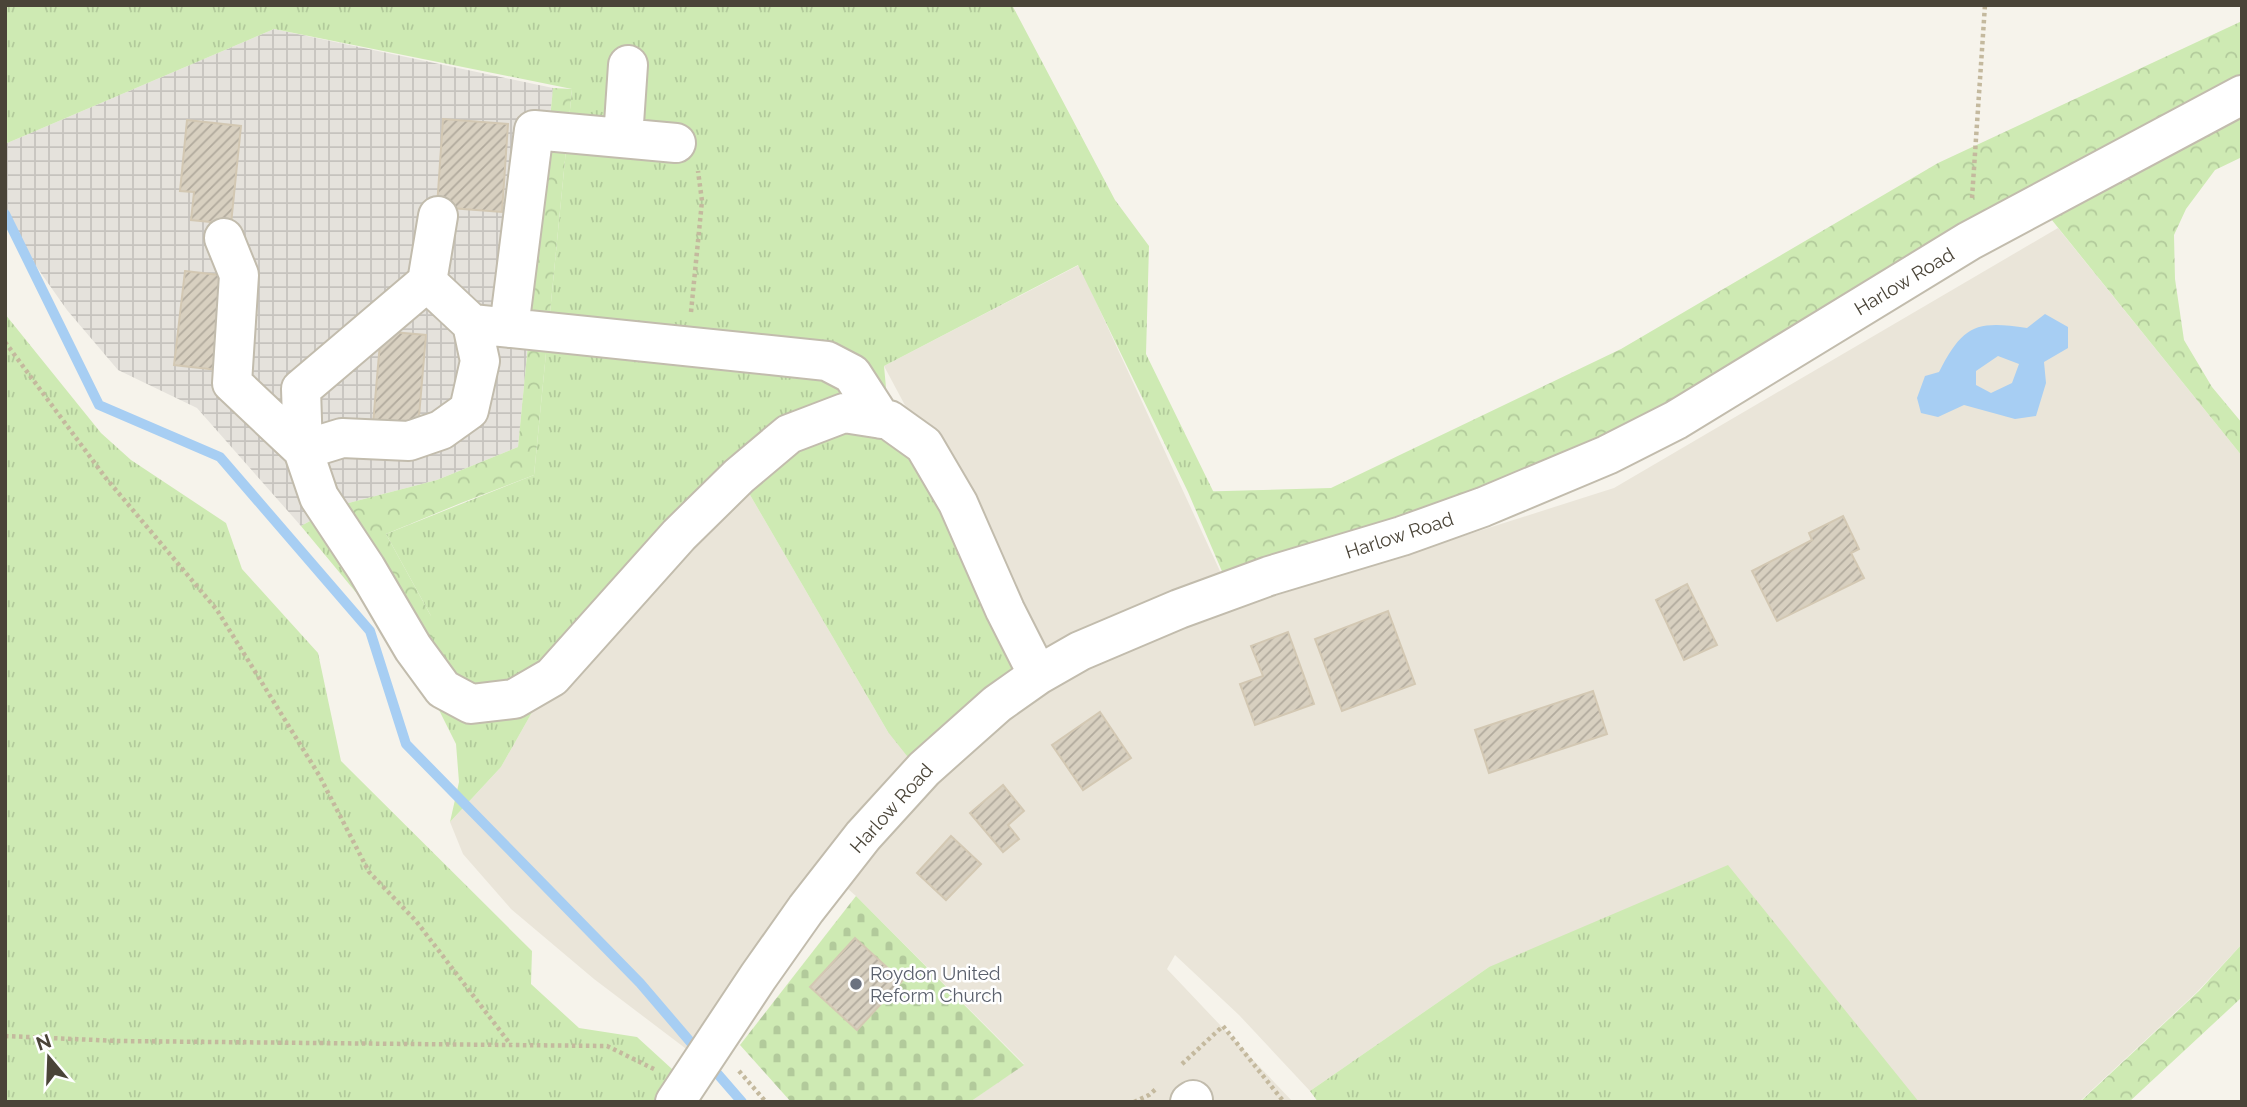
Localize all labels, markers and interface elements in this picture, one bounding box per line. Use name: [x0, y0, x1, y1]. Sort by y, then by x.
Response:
street label: Harlow Road: [1850, 243, 1958, 319]
street label: Harlow Road: [1342, 507, 1456, 563]
street label: Harlow Road: [845, 759, 937, 857]
place label: Roydon United Reform Church: [870, 962, 1003, 1006]
marker: Roydon United Reform Church: [848, 976, 864, 992]
north arrow: [14, 1023, 84, 1093]
text: N: [33, 1029, 54, 1055]

